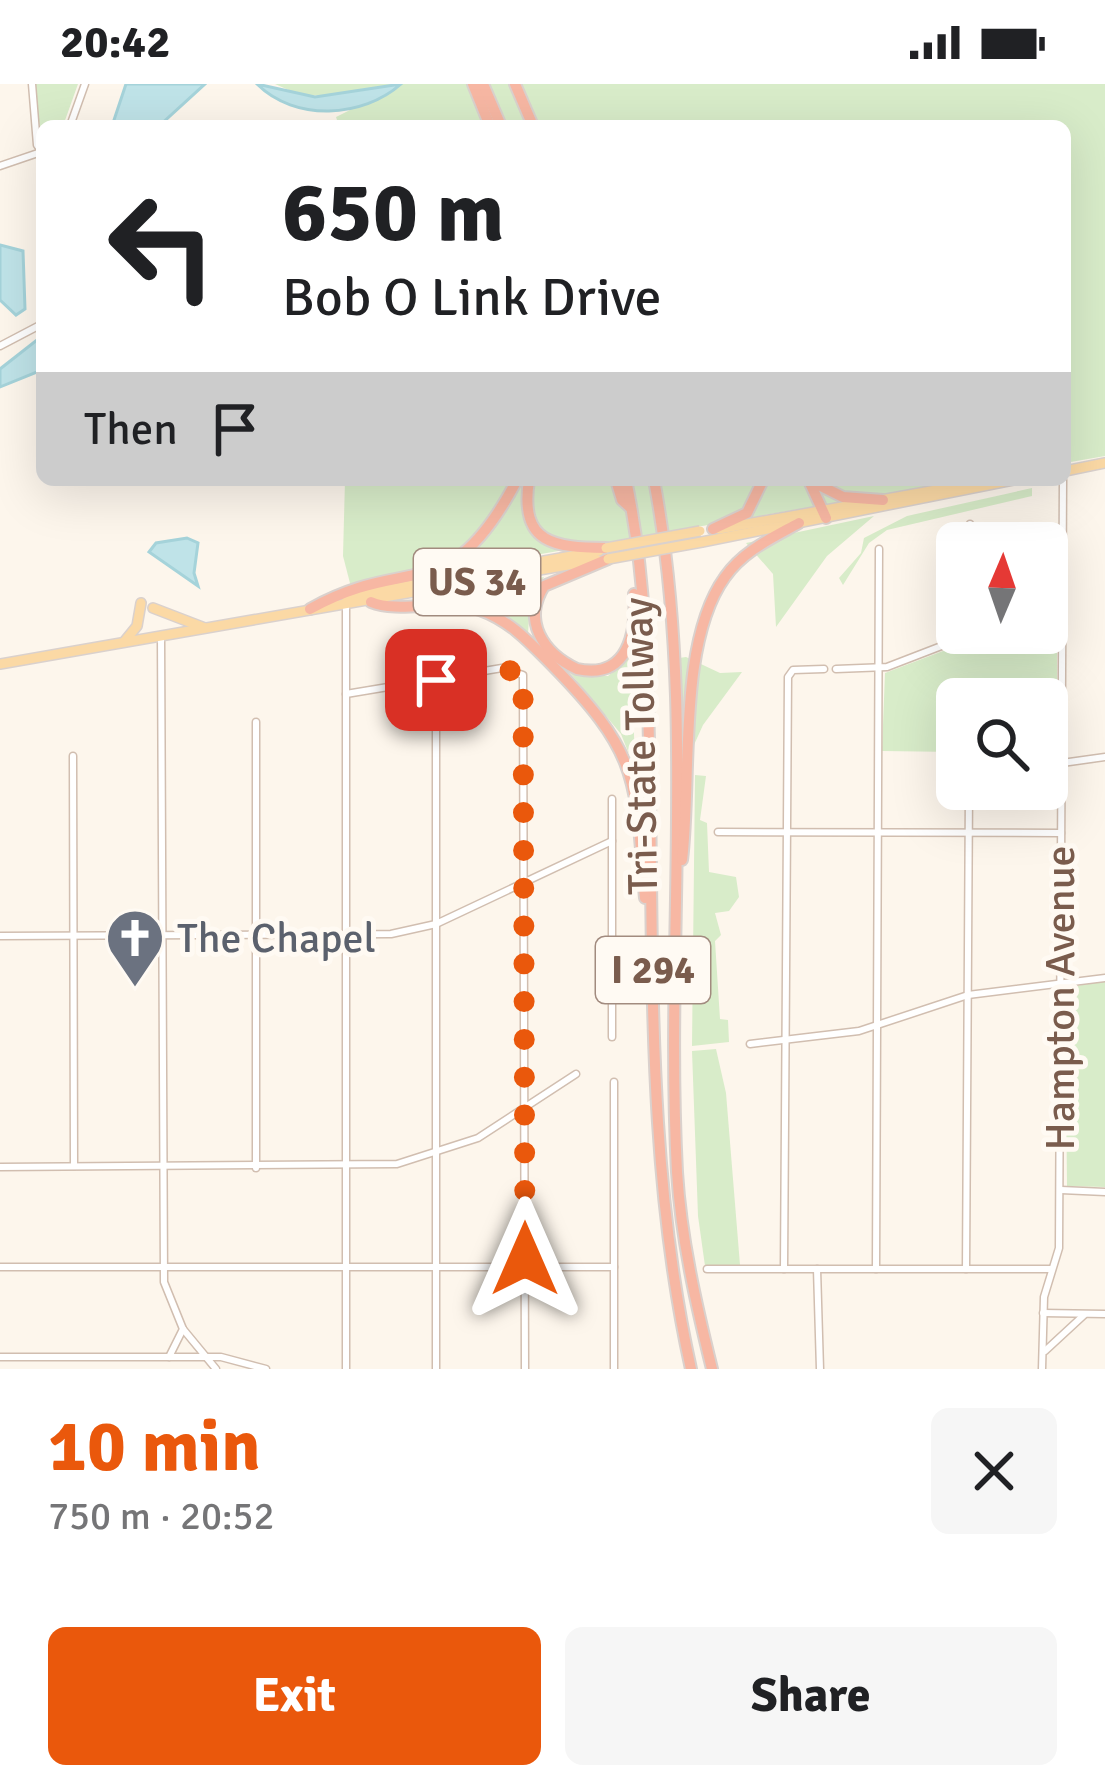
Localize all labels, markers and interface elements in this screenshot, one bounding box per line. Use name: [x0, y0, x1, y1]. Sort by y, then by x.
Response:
text: 20:42: [60, 15, 170, 70]
text: 650 m: [282, 161, 504, 265]
icon: left: [84, 168, 240, 324]
text: Bob O Link Drive: [282, 264, 662, 331]
icon: arrive: [202, 396, 268, 462]
text: Then: [84, 402, 178, 457]
north arrow: [936, 522, 1068, 654]
map controls: [936, 522, 1068, 810]
road number: US 34: [414, 549, 540, 615]
street label: Tri-State Tollway: [613, 596, 669, 895]
pin: [385, 629, 487, 731]
icon: arrive: [403, 647, 469, 713]
button: search: [936, 678, 1068, 810]
street label: Hampton Avenue: [1035, 845, 1086, 1151]
church icon: The Chapel: [104, 907, 166, 989]
place label: The Chapel: [177, 913, 376, 964]
road number: I 294: [596, 937, 710, 1003]
position arrow: [462, 1196, 588, 1322]
text: 10 min: [48, 1402, 261, 1491]
button: close: [931, 1408, 1057, 1534]
text: 750 m · 20:52: [48, 1492, 275, 1540]
button: Exit: [48, 1627, 541, 1765]
button: Share: [565, 1627, 1057, 1765]

